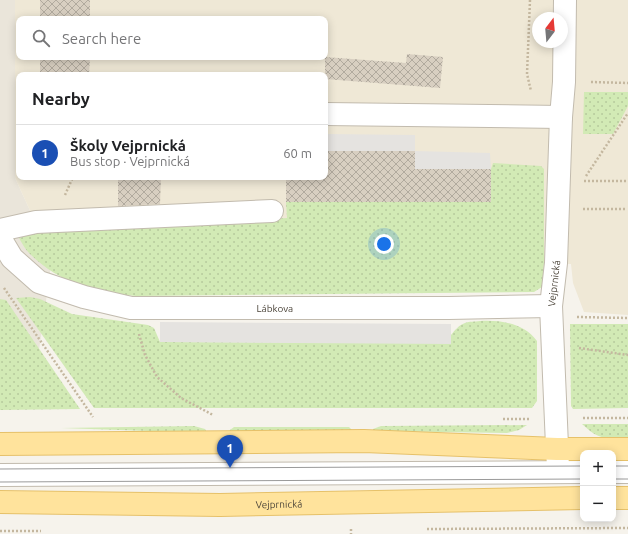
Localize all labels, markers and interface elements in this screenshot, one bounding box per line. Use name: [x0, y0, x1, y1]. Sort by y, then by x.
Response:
north arrow: [532, 12, 568, 48]
search box: [16, 16, 328, 60]
icon: search: [30, 27, 52, 49]
text: Search here: [62, 30, 141, 47]
text: Nearby: [32, 89, 90, 108]
text: Školy Vejprnická: [70, 137, 186, 154]
text: 1: [41, 146, 49, 160]
text: 60 m: [283, 146, 312, 160]
text: Bus stop · Vejprnická: [70, 154, 190, 168]
your location: [374, 234, 394, 254]
street label: Vejprnická: [546, 260, 562, 307]
street label: Lábkova: [256, 303, 293, 314]
pin: 1: [217, 435, 243, 468]
map controls: [580, 450, 616, 522]
button: +: [580, 450, 616, 486]
button: −: [580, 486, 616, 522]
street label: Vejprnická: [256, 498, 302, 510]

